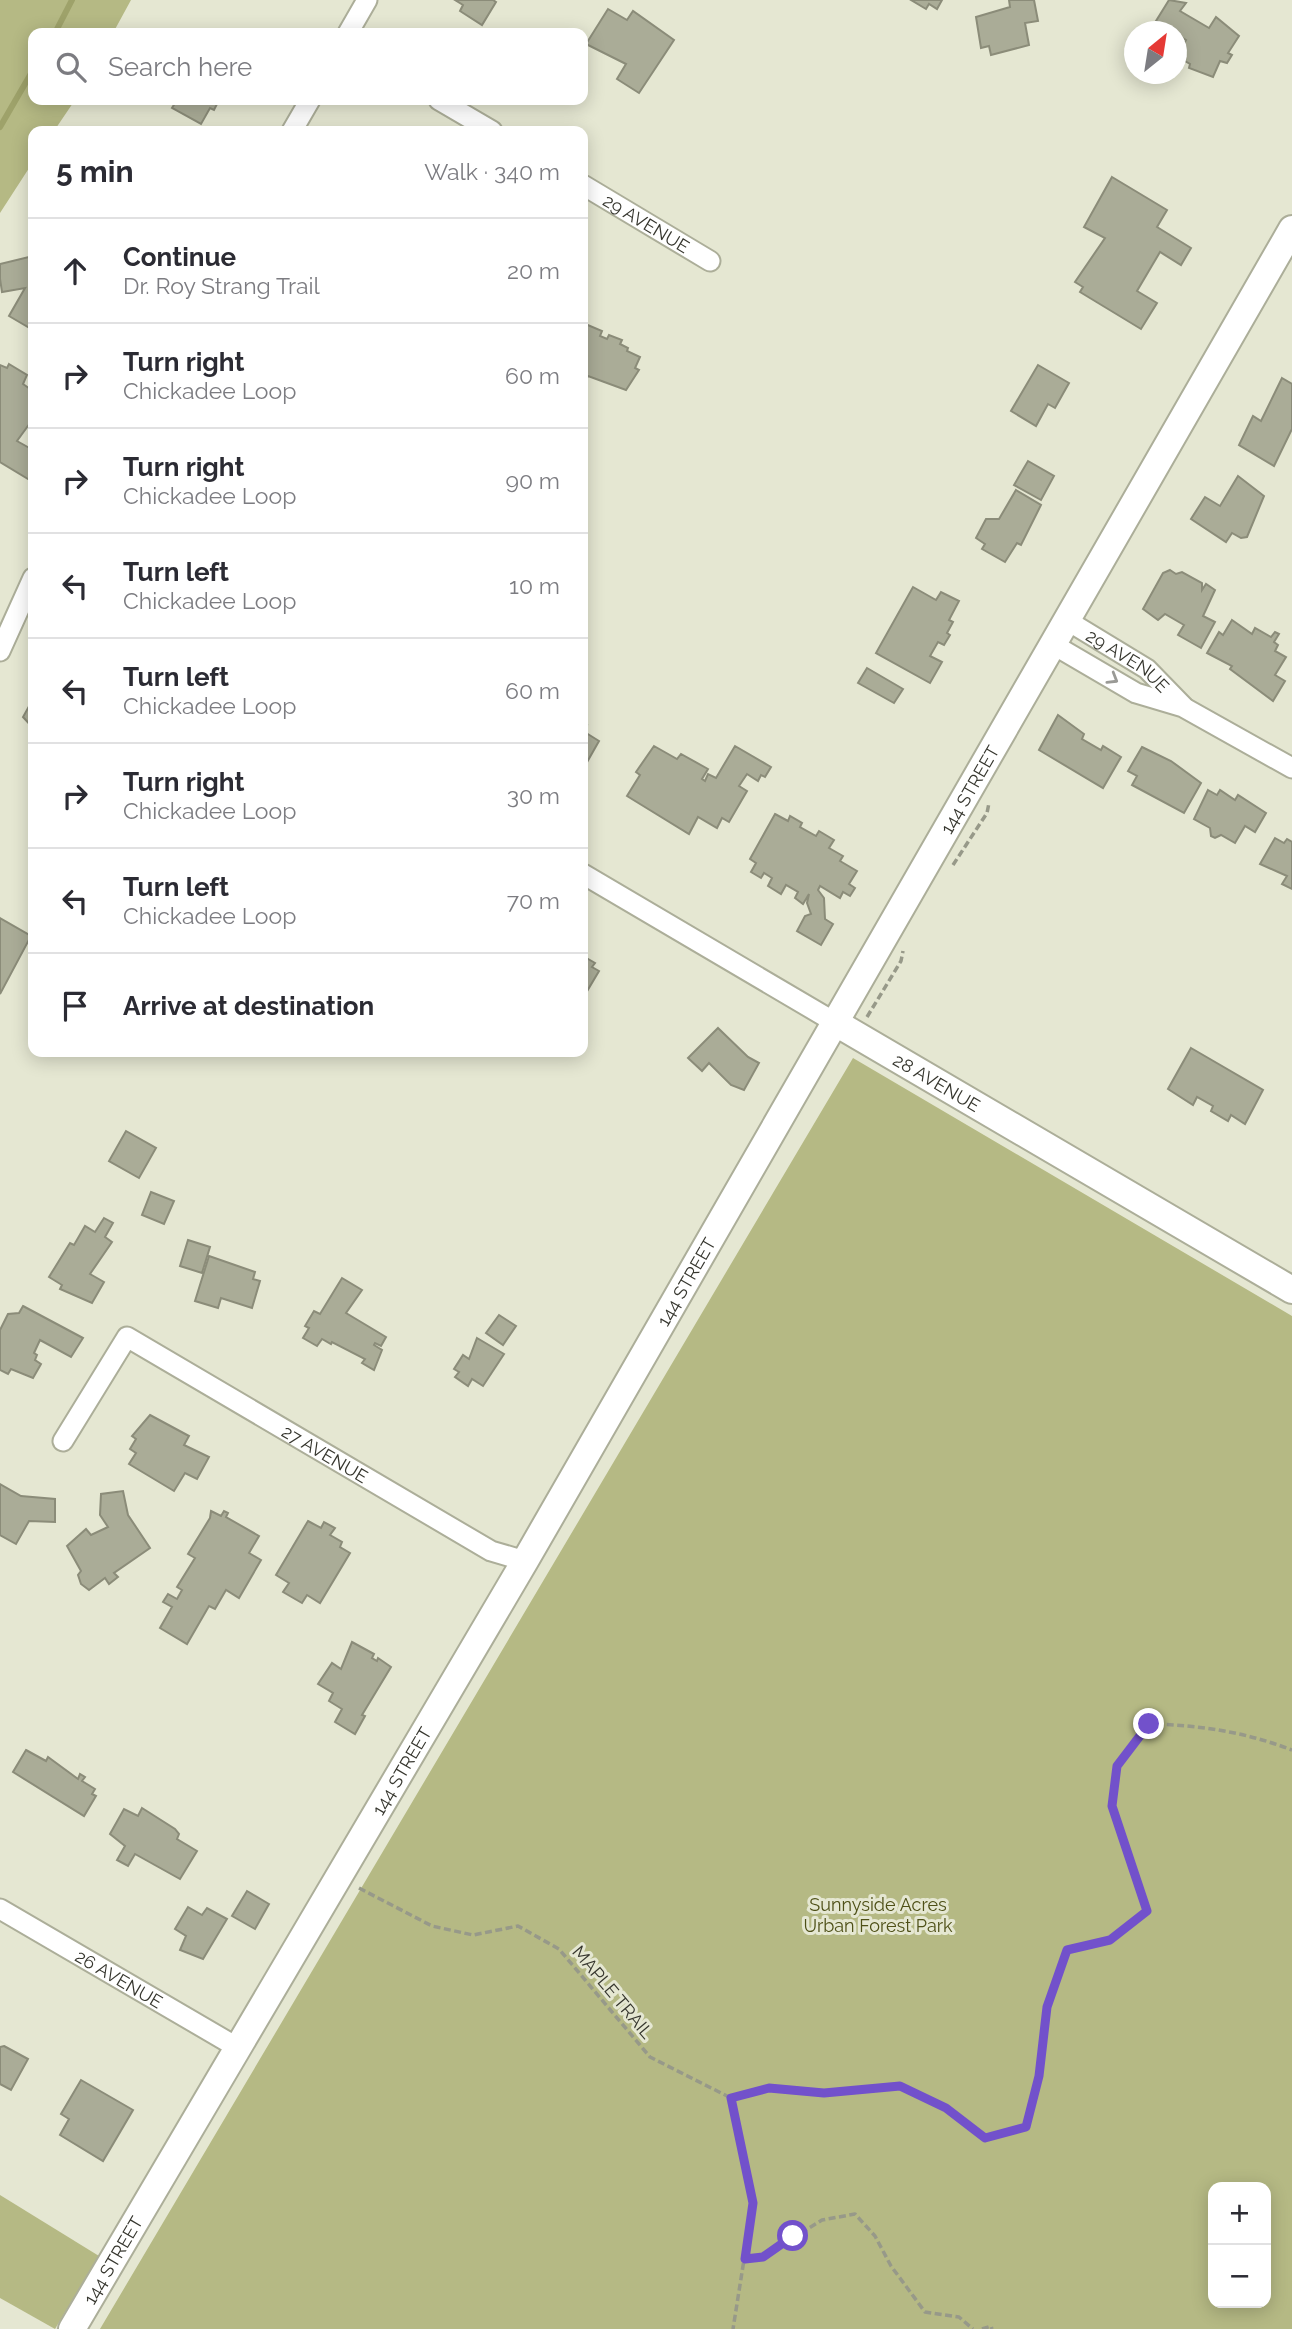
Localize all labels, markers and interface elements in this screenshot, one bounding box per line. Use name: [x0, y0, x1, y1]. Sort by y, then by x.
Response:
north arrow: [1124, 21, 1187, 84]
search box: [28, 28, 588, 105]
icon: search: [52, 48, 90, 86]
text: Search here: [108, 52, 252, 82]
text: 5 min: [56, 154, 134, 189]
text: Walk · 340 m: [424, 158, 560, 185]
street label: 29 AVENUE: [600, 189, 693, 257]
text: Continue: [123, 242, 236, 272]
icon: ahead: [56, 252, 94, 290]
text: 20 m: [507, 257, 560, 284]
text: Dr. Roy Strang Trail: [123, 272, 320, 299]
text: Turn right: [123, 347, 244, 377]
icon: right: [56, 357, 94, 395]
text: 60 m: [505, 362, 560, 389]
text: Chickadee Loop: [123, 377, 296, 404]
text: Turn right: [123, 452, 244, 482]
icon: right: [56, 462, 94, 500]
text: 90 m: [505, 467, 560, 494]
text: Chickadee Loop: [123, 482, 296, 509]
text: Turn left: [123, 557, 229, 587]
icon: left: [56, 567, 94, 605]
text: 10 m: [509, 572, 560, 599]
text: Chickadee Loop: [123, 587, 296, 614]
street label: 29 AVENUE: [1083, 624, 1174, 696]
text: Turn left: [123, 662, 229, 692]
one-way arrow: [1106, 671, 1119, 684]
icon: left: [56, 672, 94, 710]
text: 60 m: [505, 677, 560, 704]
text: Chickadee Loop: [123, 692, 296, 719]
street label: 144 STREET: [936, 741, 1003, 837]
text: Turn right: [123, 767, 244, 797]
icon: right: [56, 777, 94, 815]
text: 30 m: [507, 782, 560, 809]
text: Chickadee Loop: [123, 797, 296, 824]
text: Turn left: [123, 872, 229, 902]
icon: left: [56, 882, 94, 920]
text: 70 m: [507, 887, 560, 914]
text: Chickadee Loop: [123, 902, 296, 929]
icon: arrive: [56, 987, 94, 1025]
text: Arrive at destination: [123, 991, 374, 1021]
street label: 28 AVENUE: [890, 1049, 984, 1116]
street label: 144 STREET: [652, 1234, 720, 1330]
street label: 27 AVENUE: [279, 1420, 372, 1487]
route end: [1133, 1708, 1164, 1739]
street label: 144 STREET: [367, 1723, 435, 1819]
park label: Sunnyside Acres Urban Forest Park: [803, 1894, 953, 1936]
street label: MAPLE TRAIL: [568, 1941, 658, 2043]
street label: 26 AVENUE: [72, 1945, 166, 2012]
map controls: [1208, 2182, 1271, 2308]
button: +: [1208, 2182, 1271, 2245]
street label: 144 STREET: [79, 2212, 147, 2308]
route start: [777, 2220, 808, 2251]
button: −: [1208, 2245, 1271, 2308]

